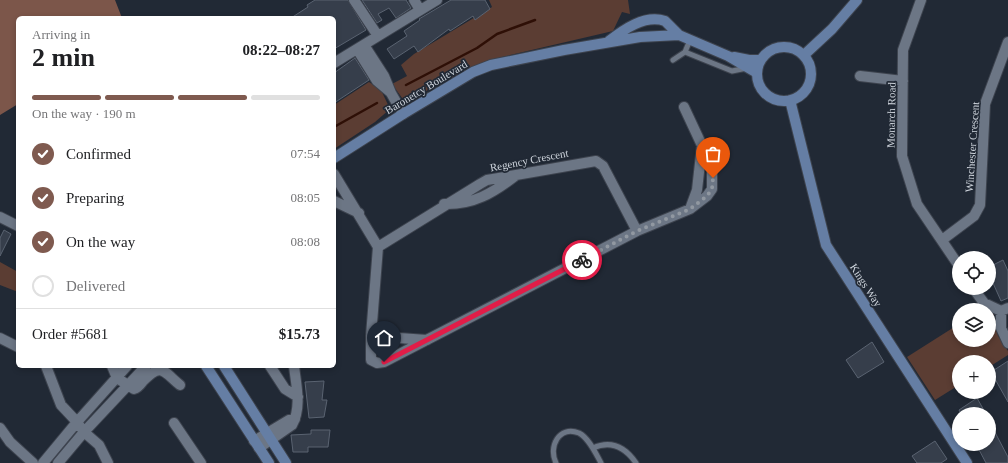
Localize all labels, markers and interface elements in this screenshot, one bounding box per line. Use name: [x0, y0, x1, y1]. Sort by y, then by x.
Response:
text: Arriving in: [32, 27, 90, 42]
text: 08:22–08:27: [243, 42, 320, 58]
text: 2 min: [32, 43, 95, 72]
street label: Baronetcy Boulevard: [383, 57, 470, 116]
street label: Monarch Road: [884, 82, 898, 148]
street label: Winchester Crescent: [963, 101, 981, 193]
text: On the way · 190 m: [32, 106, 136, 121]
pin: [696, 137, 730, 178]
icon: check: [32, 143, 54, 165]
icon: bag: [702, 143, 724, 165]
text: Confirmed: [66, 146, 131, 162]
text: 07:54: [290, 146, 320, 161]
street label: Regency Crescent: [489, 147, 569, 173]
icon: check: [32, 187, 54, 209]
text: Preparing: [66, 190, 124, 206]
text: 08:05: [290, 190, 320, 205]
icon: check: [32, 231, 54, 253]
text: On the way: [66, 234, 135, 250]
text: 08:08: [290, 234, 320, 249]
courier: [562, 240, 602, 280]
icon: bike: [571, 249, 593, 271]
map controls: [952, 251, 996, 451]
button: locate: [952, 251, 996, 295]
street label: Kings Way: [848, 261, 885, 309]
text: Delivered: [66, 278, 125, 294]
button: layers: [952, 303, 996, 347]
pin: [367, 321, 401, 362]
text: Order #5681: [32, 326, 108, 342]
text: $15.73: [279, 326, 320, 342]
icon: home: [373, 327, 395, 349]
button: +: [952, 355, 996, 399]
button: −: [952, 407, 996, 451]

